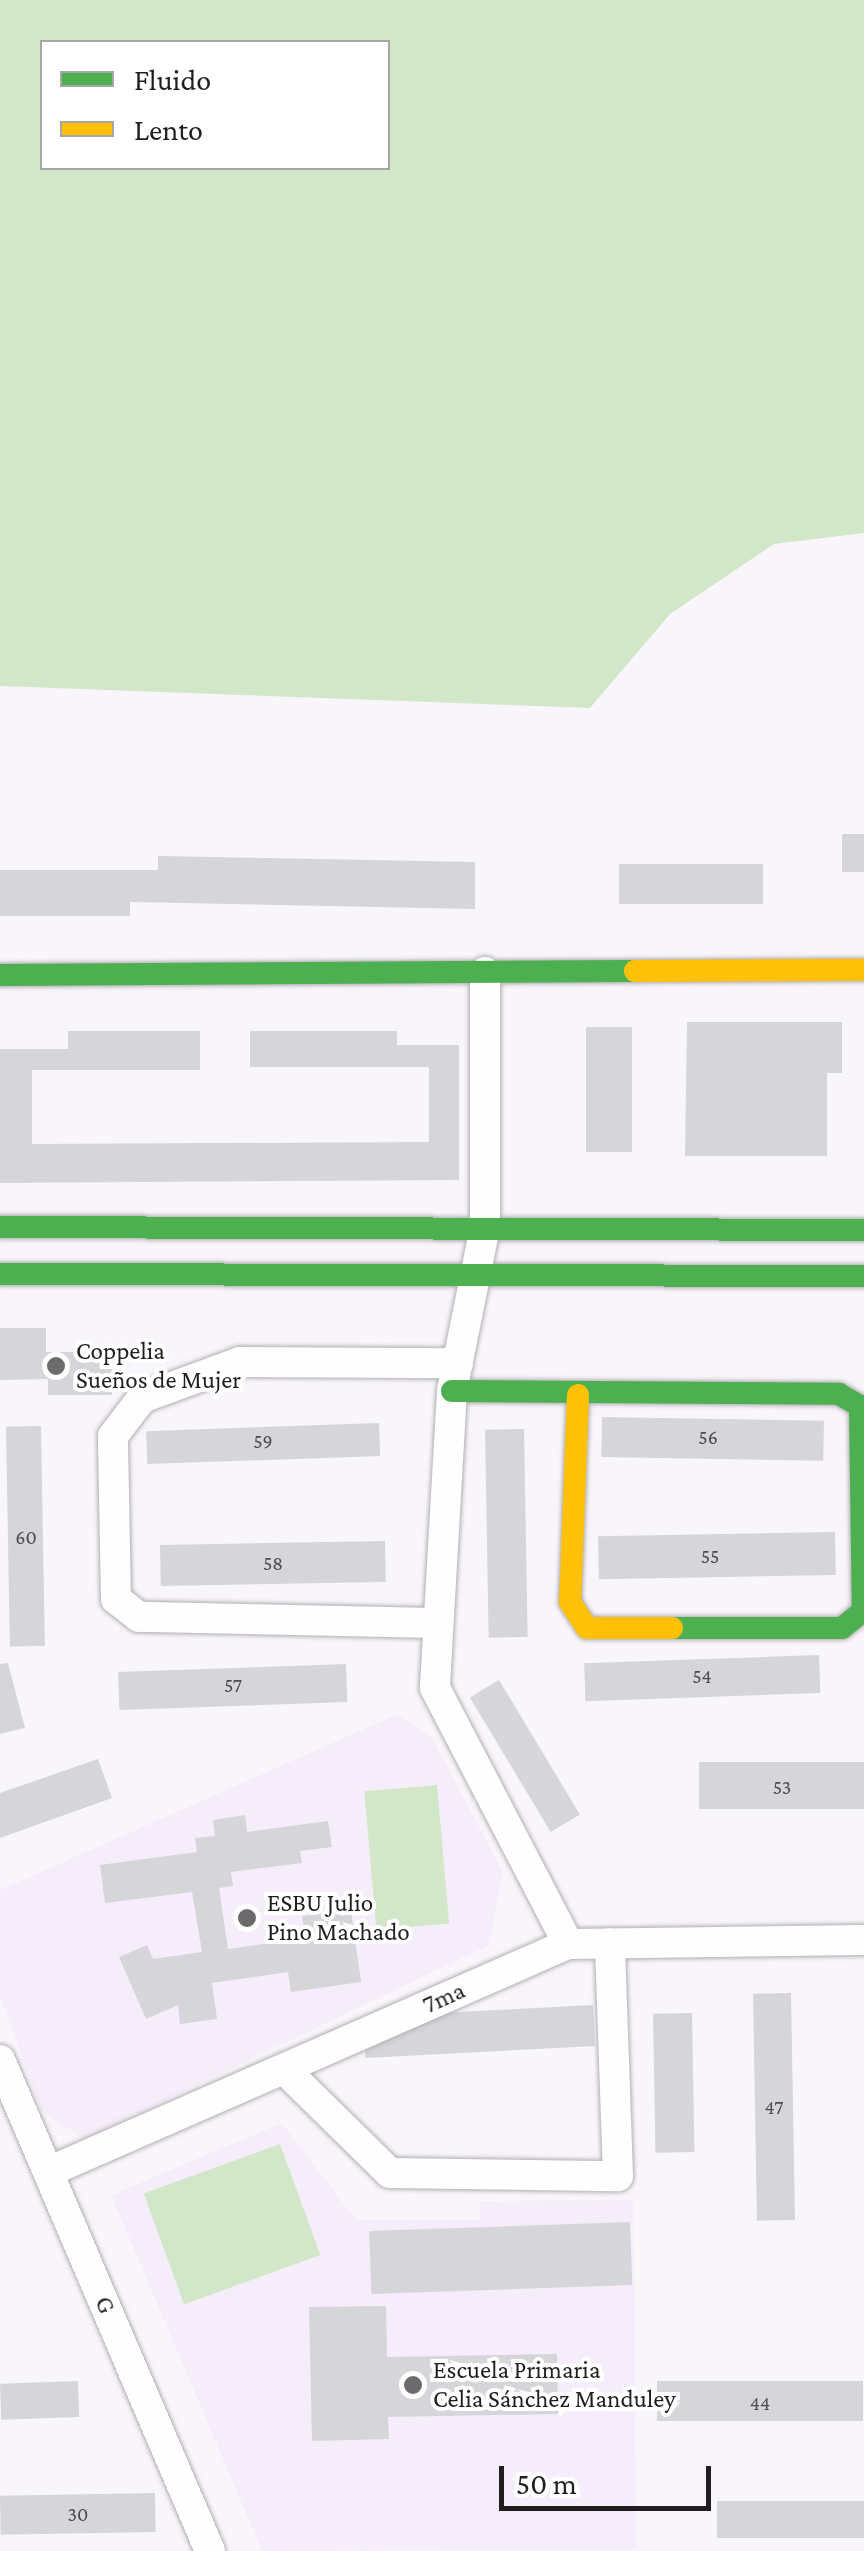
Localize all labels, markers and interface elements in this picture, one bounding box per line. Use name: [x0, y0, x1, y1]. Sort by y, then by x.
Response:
legend: [40, 40, 390, 170]
text: Fluido: [134, 63, 211, 96]
text: Lento: [134, 113, 203, 146]
place label: Coppelia Sueños de Mujer: [76, 1337, 241, 1396]
marker: Coppelia Sueños de Mujer: [45, 1355, 67, 1377]
house number: 56: [698, 1425, 718, 1449]
house number: 59: [253, 1429, 273, 1453]
house number: 60: [15, 1525, 37, 1549]
house number: 55: [701, 1544, 719, 1568]
house number: 58: [263, 1551, 283, 1575]
house number: 54: [692, 1664, 712, 1688]
house number: 57: [224, 1673, 242, 1697]
house number: 53: [773, 1775, 791, 1799]
place label: ESBU Julio Pino Machado: [267, 1889, 410, 1948]
marker: ESBU Julio Pino Machado: [236, 1907, 258, 1929]
street label: 7ma: [418, 1976, 470, 2020]
house number: 47: [765, 2095, 783, 2119]
street label: G: [88, 2292, 122, 2318]
place label: Escuela Primaria Celia Sánchez Manduley: [433, 2356, 676, 2415]
marker: Escuela Primaria Celia Sánchez Manduley: [402, 2374, 424, 2396]
house number: 44: [750, 2391, 770, 2415]
scale bar: [504, 2446, 716, 2508]
text: 50 m: [516, 2467, 577, 2500]
house number: 30: [68, 2502, 88, 2526]

